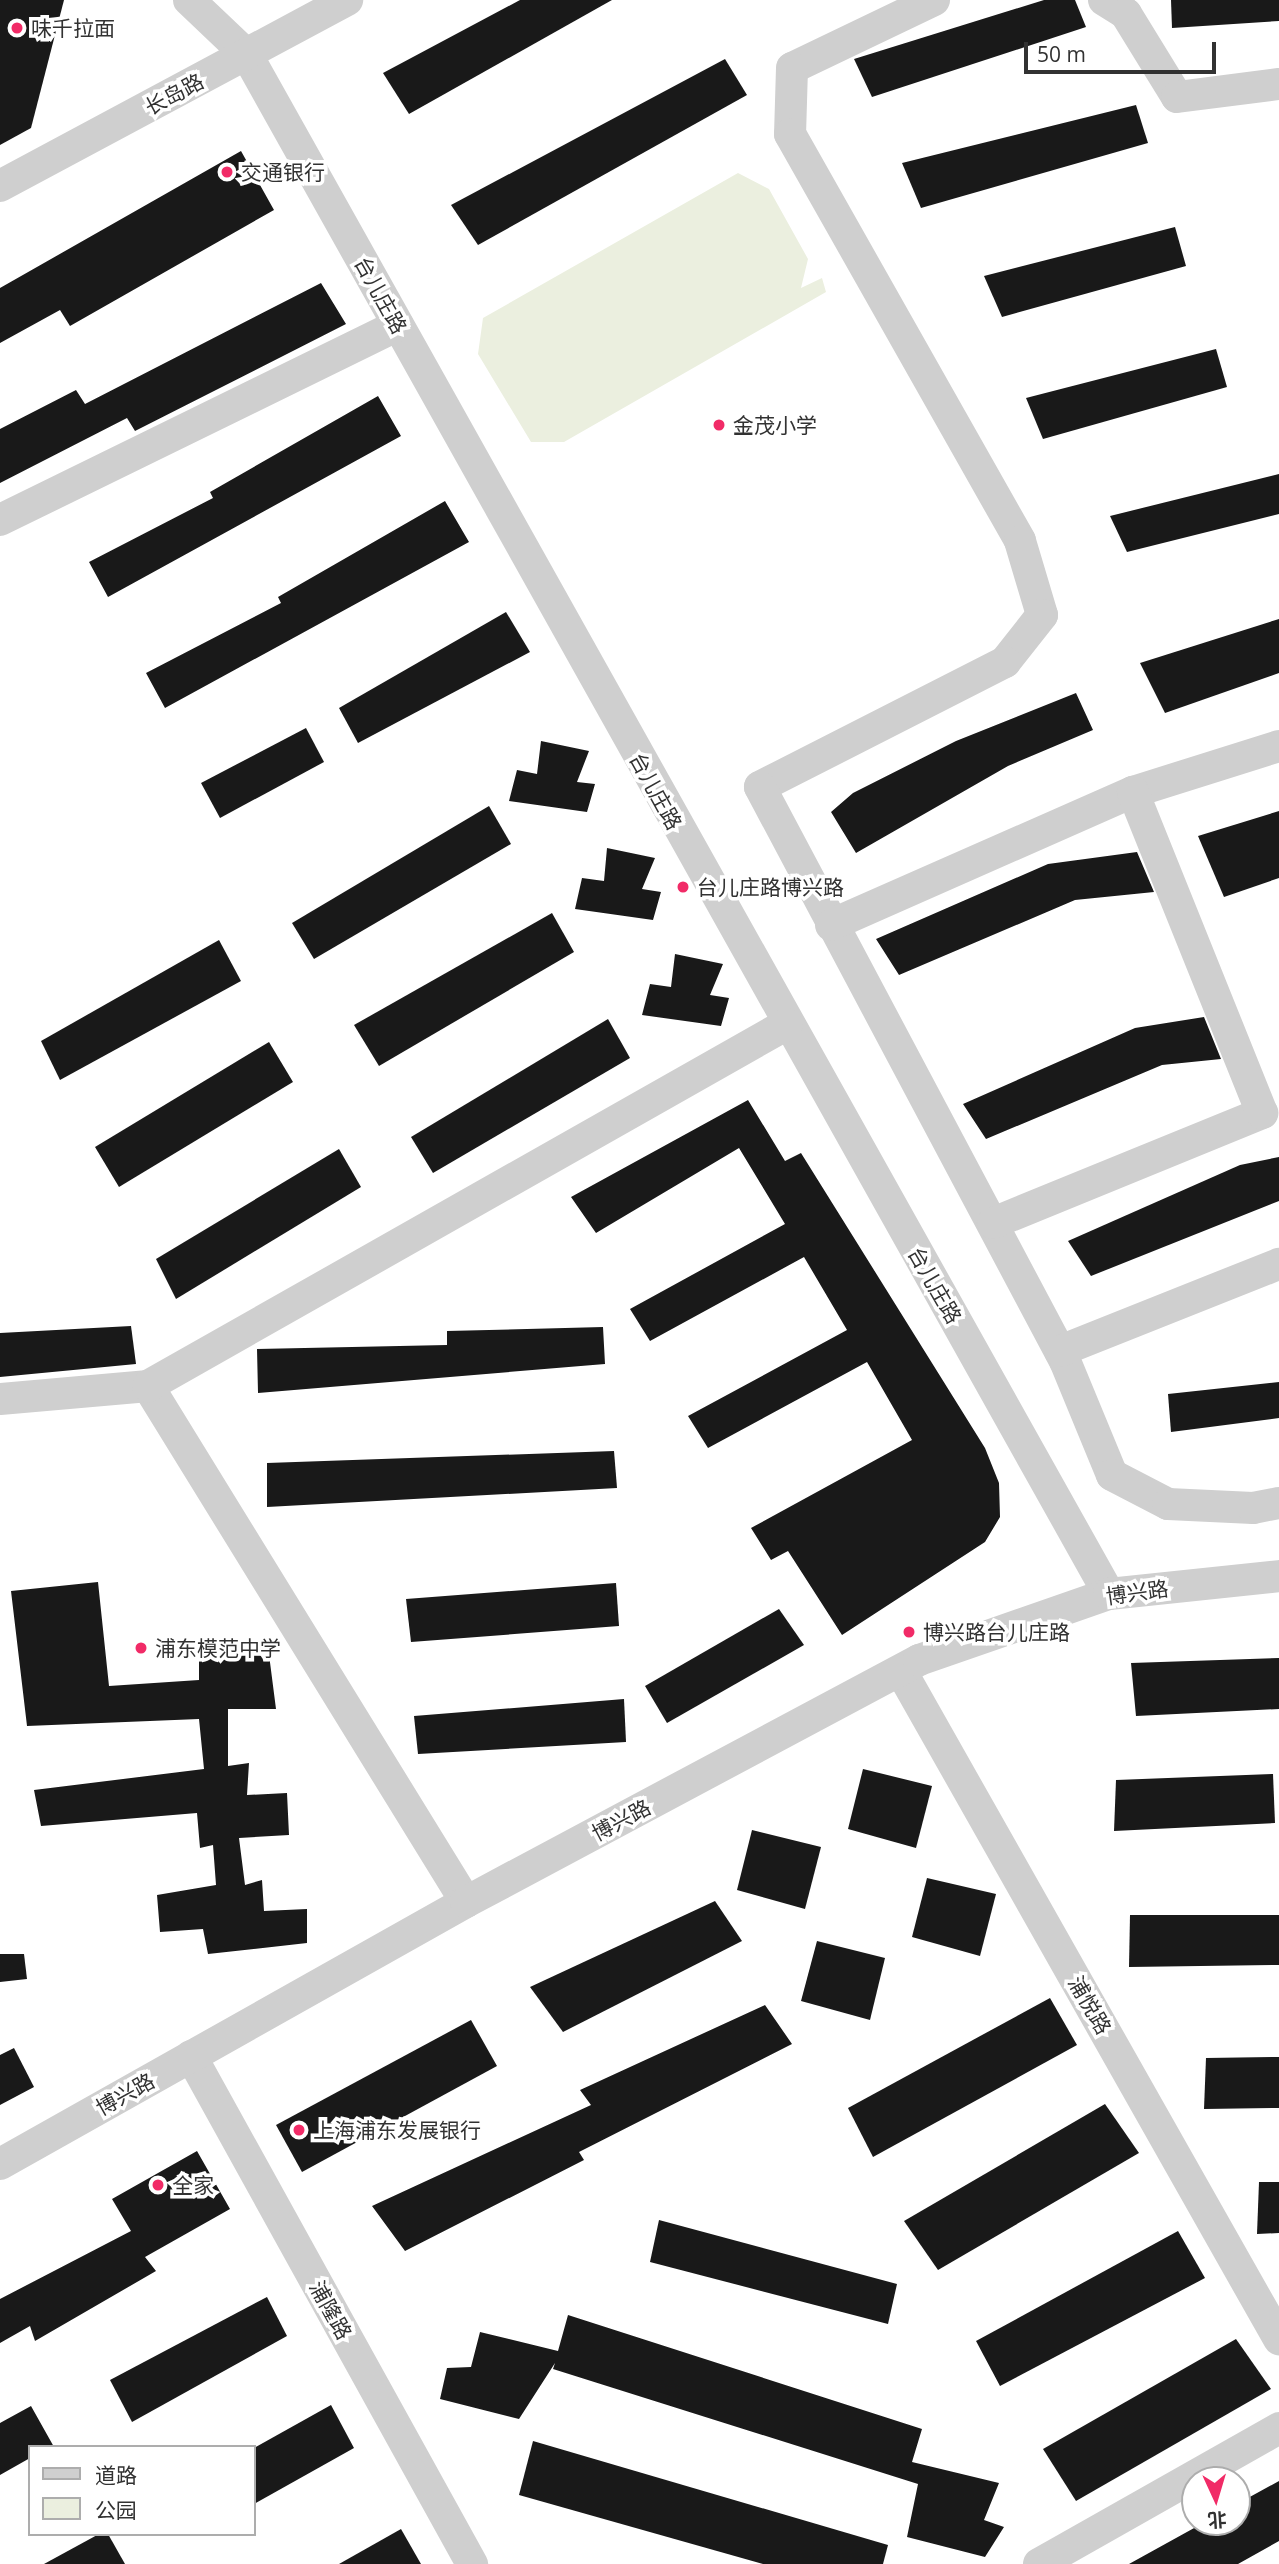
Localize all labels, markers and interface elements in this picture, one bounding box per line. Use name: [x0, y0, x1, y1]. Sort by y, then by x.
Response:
place label: 味千拉面: [31, 15, 115, 41]
marker: 味千拉面: [9, 20, 25, 36]
scale bar: [1027, 28, 1220, 72]
text: 50 m: [1037, 40, 1086, 68]
street label: 长岛路: [140, 68, 208, 120]
place label: 交通银行: [241, 159, 325, 185]
marker: 交通银行: [219, 164, 235, 180]
street label: 台儿庄路: [350, 252, 412, 338]
place label: 金茂小学: [733, 412, 817, 438]
marker: 金茂小学: [711, 417, 727, 433]
street label: 台儿庄路: [625, 748, 687, 834]
place label: 台儿庄路博兴路: [697, 874, 844, 900]
marker: 台儿庄路博兴路: [675, 879, 691, 895]
street label: 台儿庄路: [903, 1242, 967, 1328]
street label: 博兴路: [1104, 1575, 1170, 1609]
place label: 博兴路台儿庄路: [923, 1619, 1070, 1645]
marker: 博兴路台儿庄路: [901, 1624, 917, 1640]
place label: 浦东模范中学: [155, 1635, 281, 1661]
marker: 浦东模范中学: [133, 1640, 149, 1656]
street label: 博兴路: [587, 1794, 655, 1846]
street label: 浦悦路: [1063, 1971, 1117, 2039]
street label: 博兴路: [91, 2068, 159, 2120]
place label: 上海浦东发展银行: [313, 2117, 481, 2143]
marker: 上海浦东发展银行: [291, 2122, 307, 2138]
place label: 全家: [172, 2172, 214, 2198]
marker: 全家: [150, 2177, 166, 2193]
street label: 浦隆路: [305, 2276, 357, 2344]
legend: [28, 2445, 256, 2536]
text: 道路: [95, 2461, 137, 2489]
north arrow: [1181, 2466, 1251, 2536]
text: 公园: [95, 2496, 137, 2524]
text: 北: [1207, 2506, 1228, 2534]

